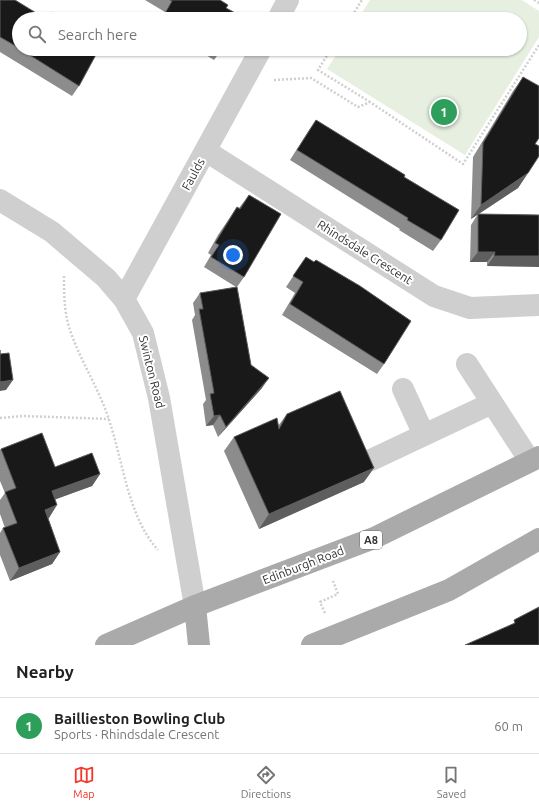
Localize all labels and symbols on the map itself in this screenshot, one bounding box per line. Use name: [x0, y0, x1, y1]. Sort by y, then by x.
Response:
pin: 1: [431, 97, 457, 127]
street label: Faulds: [179, 156, 207, 192]
street label: Rhindsdale Crescent: [315, 217, 415, 287]
your location: [223, 245, 243, 265]
street label: Swinton Road: [137, 334, 167, 410]
road number: A8: [360, 531, 382, 549]
street label: Edinburgh Road: [261, 544, 345, 586]

